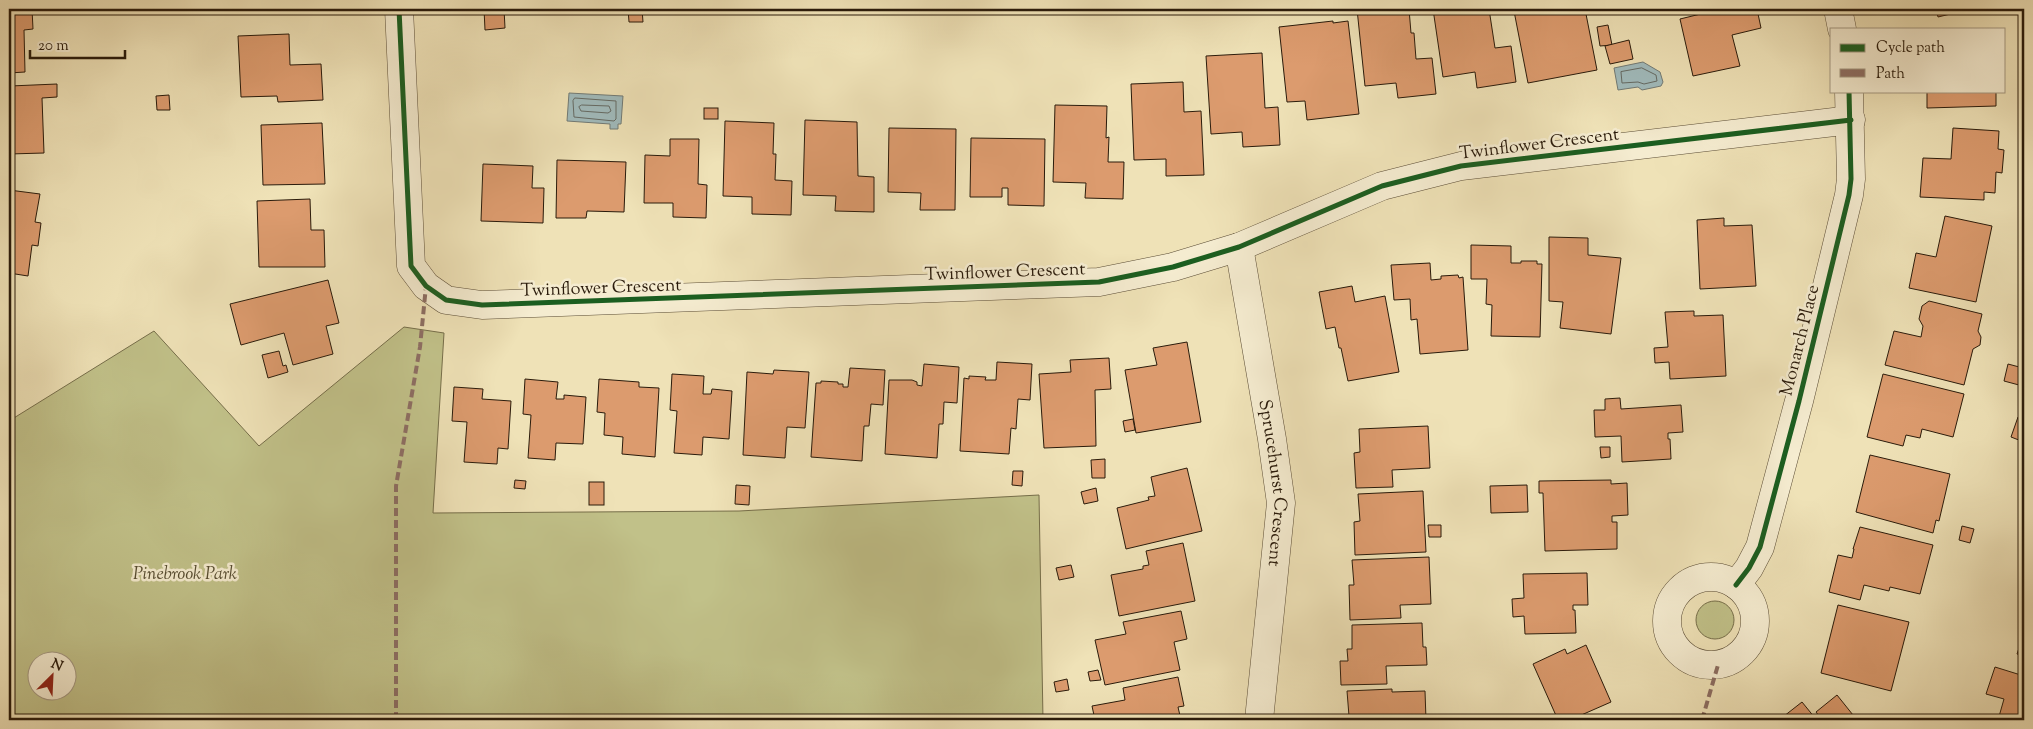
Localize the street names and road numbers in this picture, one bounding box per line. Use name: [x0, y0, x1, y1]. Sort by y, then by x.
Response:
street label: Twinflower Crescent: [1458, 122, 1621, 168]
street label: Twinflower Crescent: [924, 257, 1086, 289]
street label: Twinflower Crescent: [520, 273, 682, 305]
street label: Monarch Place: [1775, 282, 1827, 399]
street label: Sprucehurst Crescent: [1250, 398, 1293, 568]

